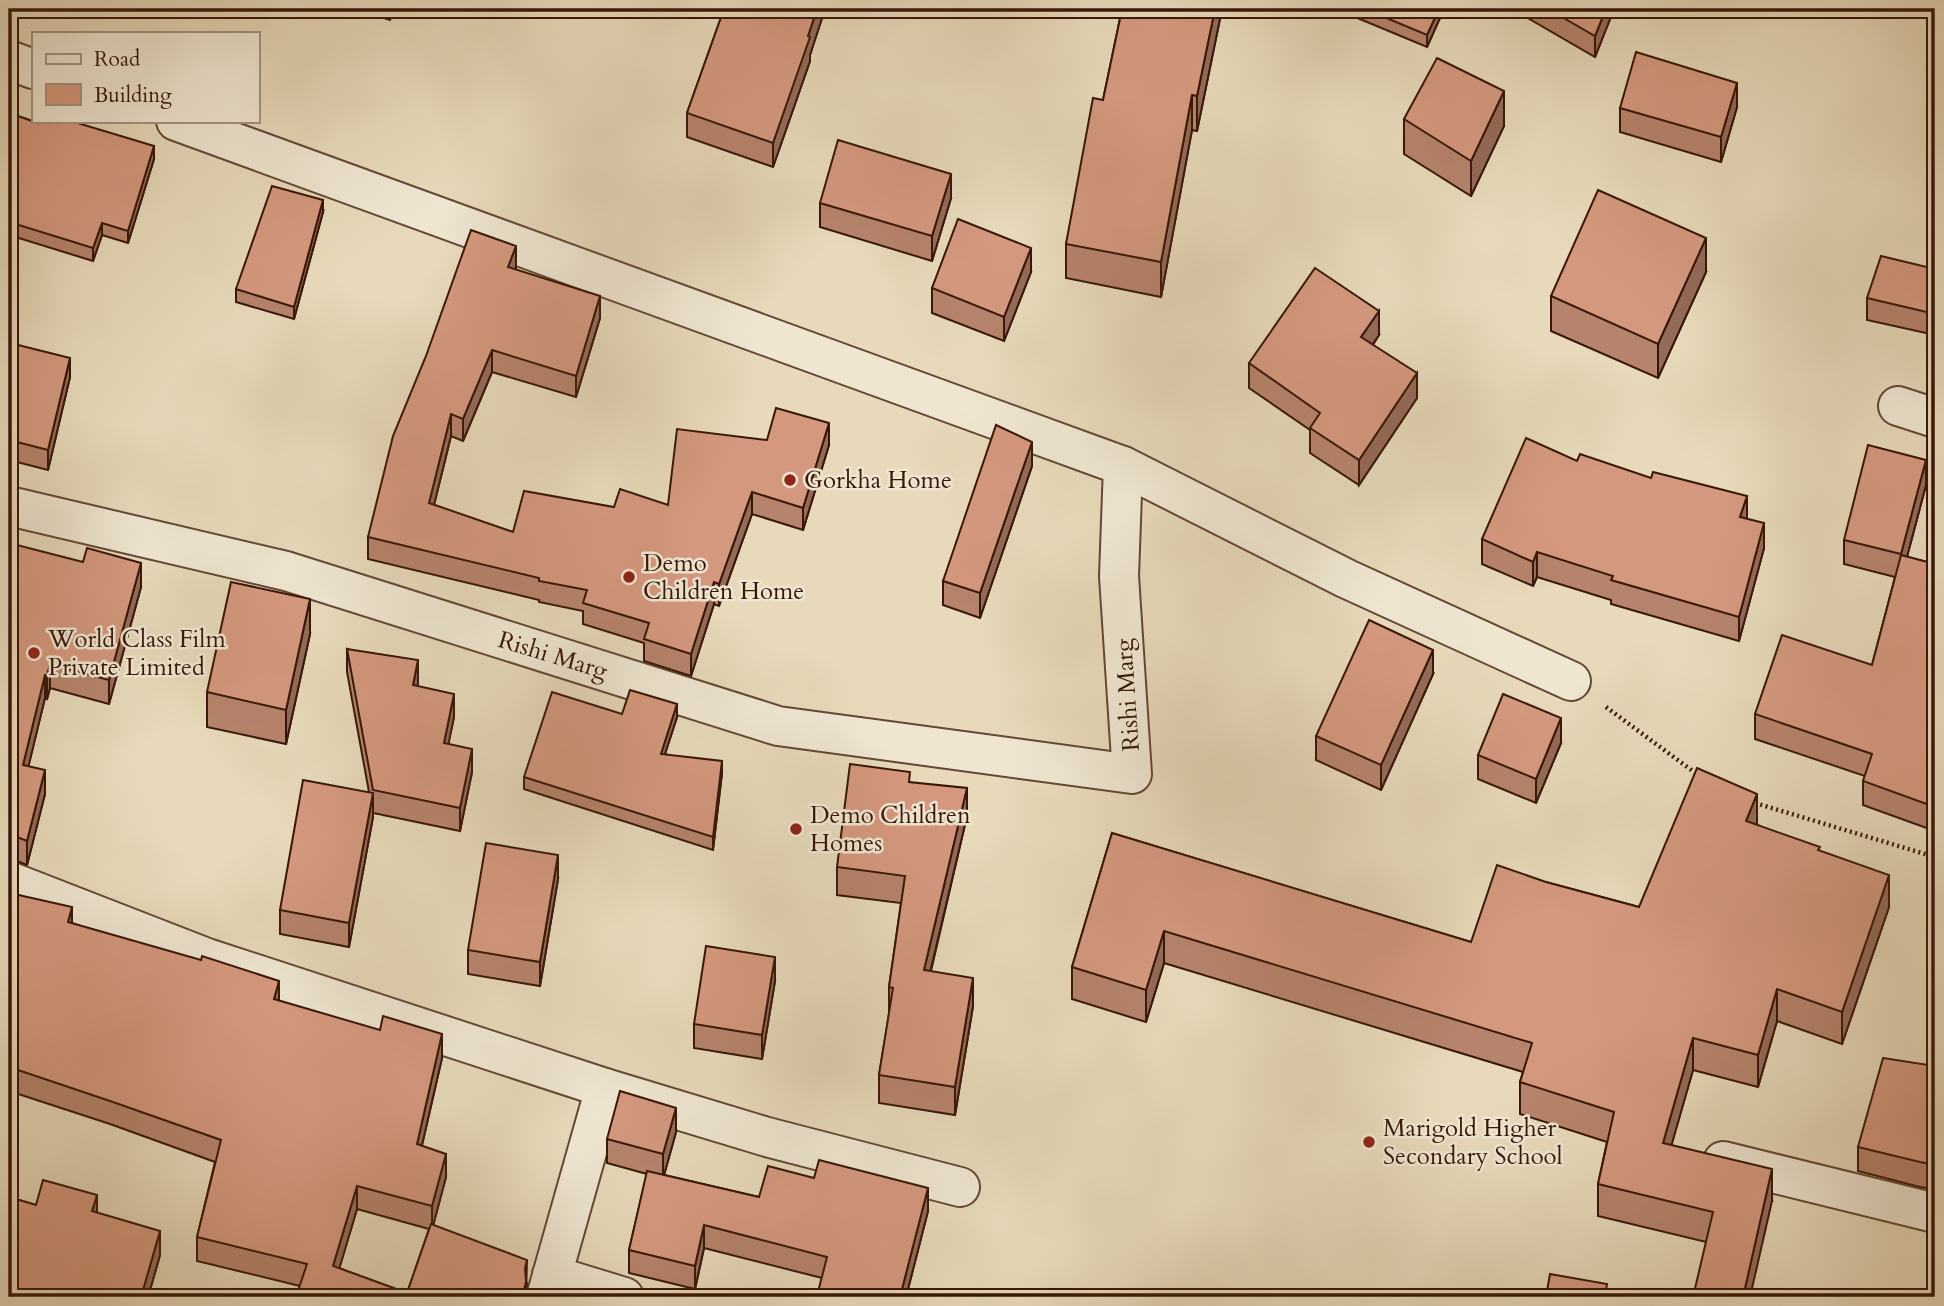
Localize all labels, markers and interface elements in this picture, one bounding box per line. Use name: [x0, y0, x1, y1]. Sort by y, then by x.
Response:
legend: [32, 32, 259, 122]
text: Road: [94, 45, 140, 74]
text: Building: [94, 81, 172, 110]
place label: Gorkha Home: [804, 464, 952, 497]
marker: Gorkha Home: [782, 472, 798, 488]
place label: Demo Children Home: [643, 547, 804, 608]
marker: Demo Children Home: [621, 569, 637, 585]
place label: World Class Film Private Limited: [47, 623, 226, 684]
street label: Rishi Marg: [494, 623, 612, 688]
street label: Rishi Marg: [1107, 637, 1148, 752]
marker: World Class Film Private Limited: [26, 645, 42, 661]
place label: Demo Children Homes: [810, 799, 971, 860]
marker: Demo Children Homes: [788, 821, 804, 837]
place label: Marigold Higher Secondary School: [1383, 1112, 1563, 1173]
marker: Marigold Higher Secondary School: [1361, 1134, 1377, 1150]

